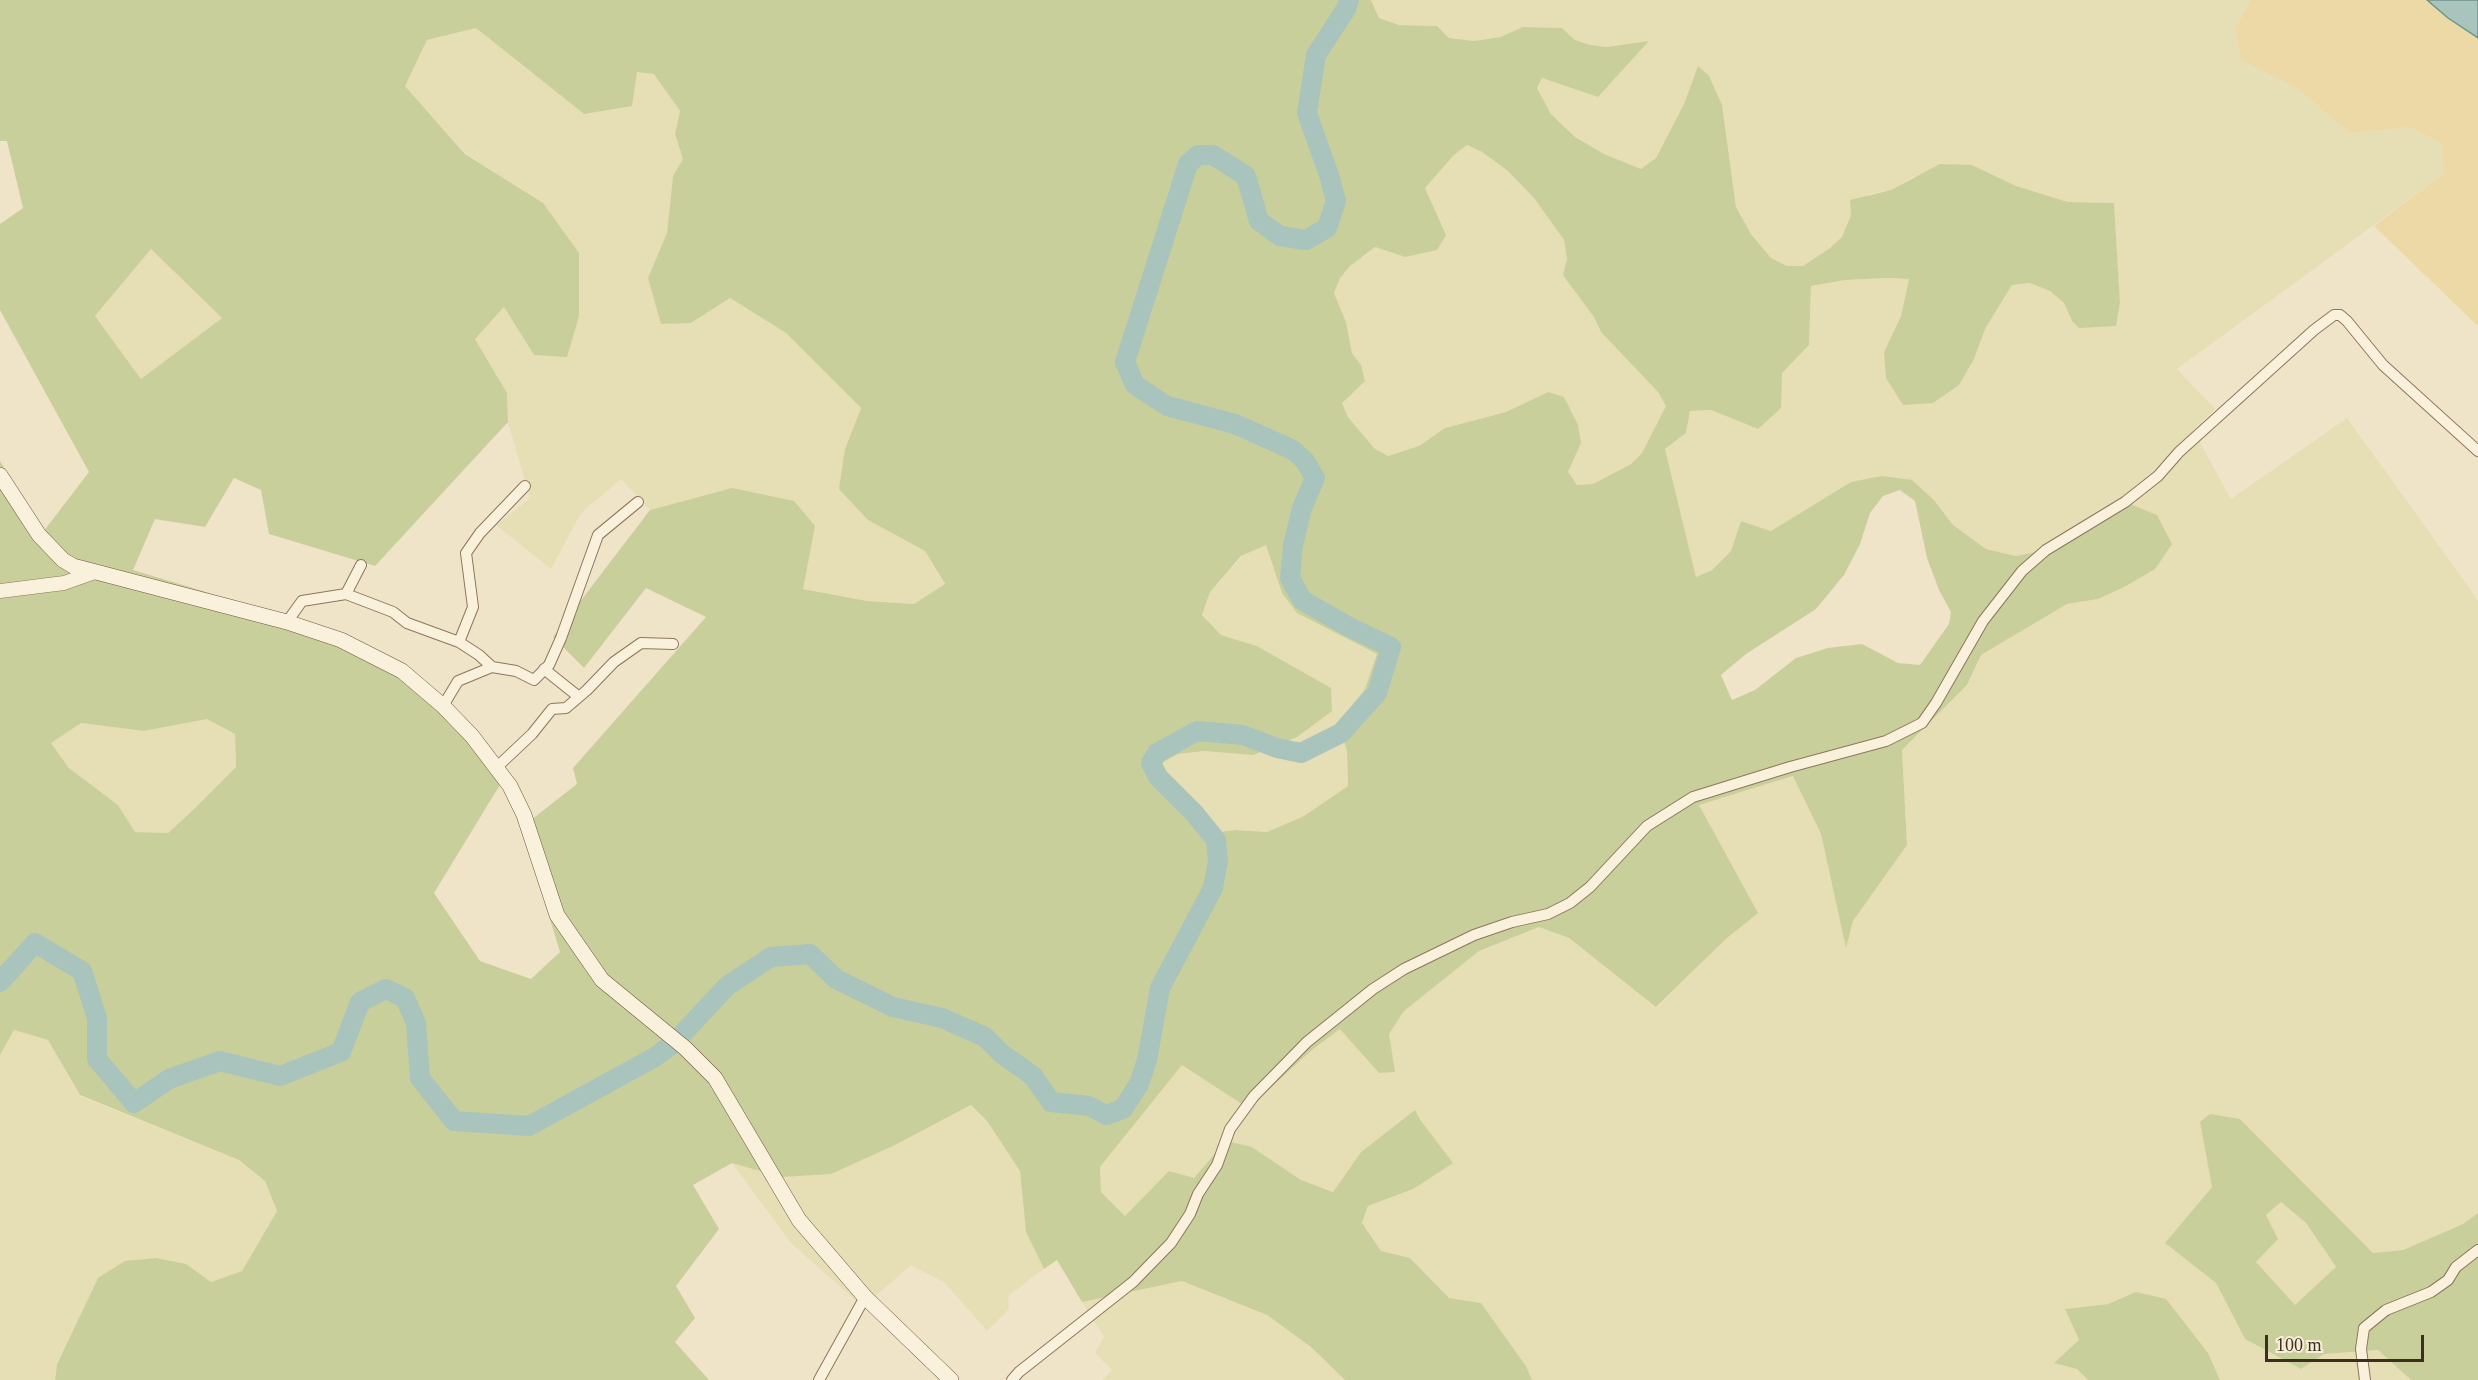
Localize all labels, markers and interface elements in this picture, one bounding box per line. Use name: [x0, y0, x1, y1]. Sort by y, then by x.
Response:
scale bar: [2268, 1323, 2427, 1361]
text: 100 m: [2276, 1335, 2322, 1355]

